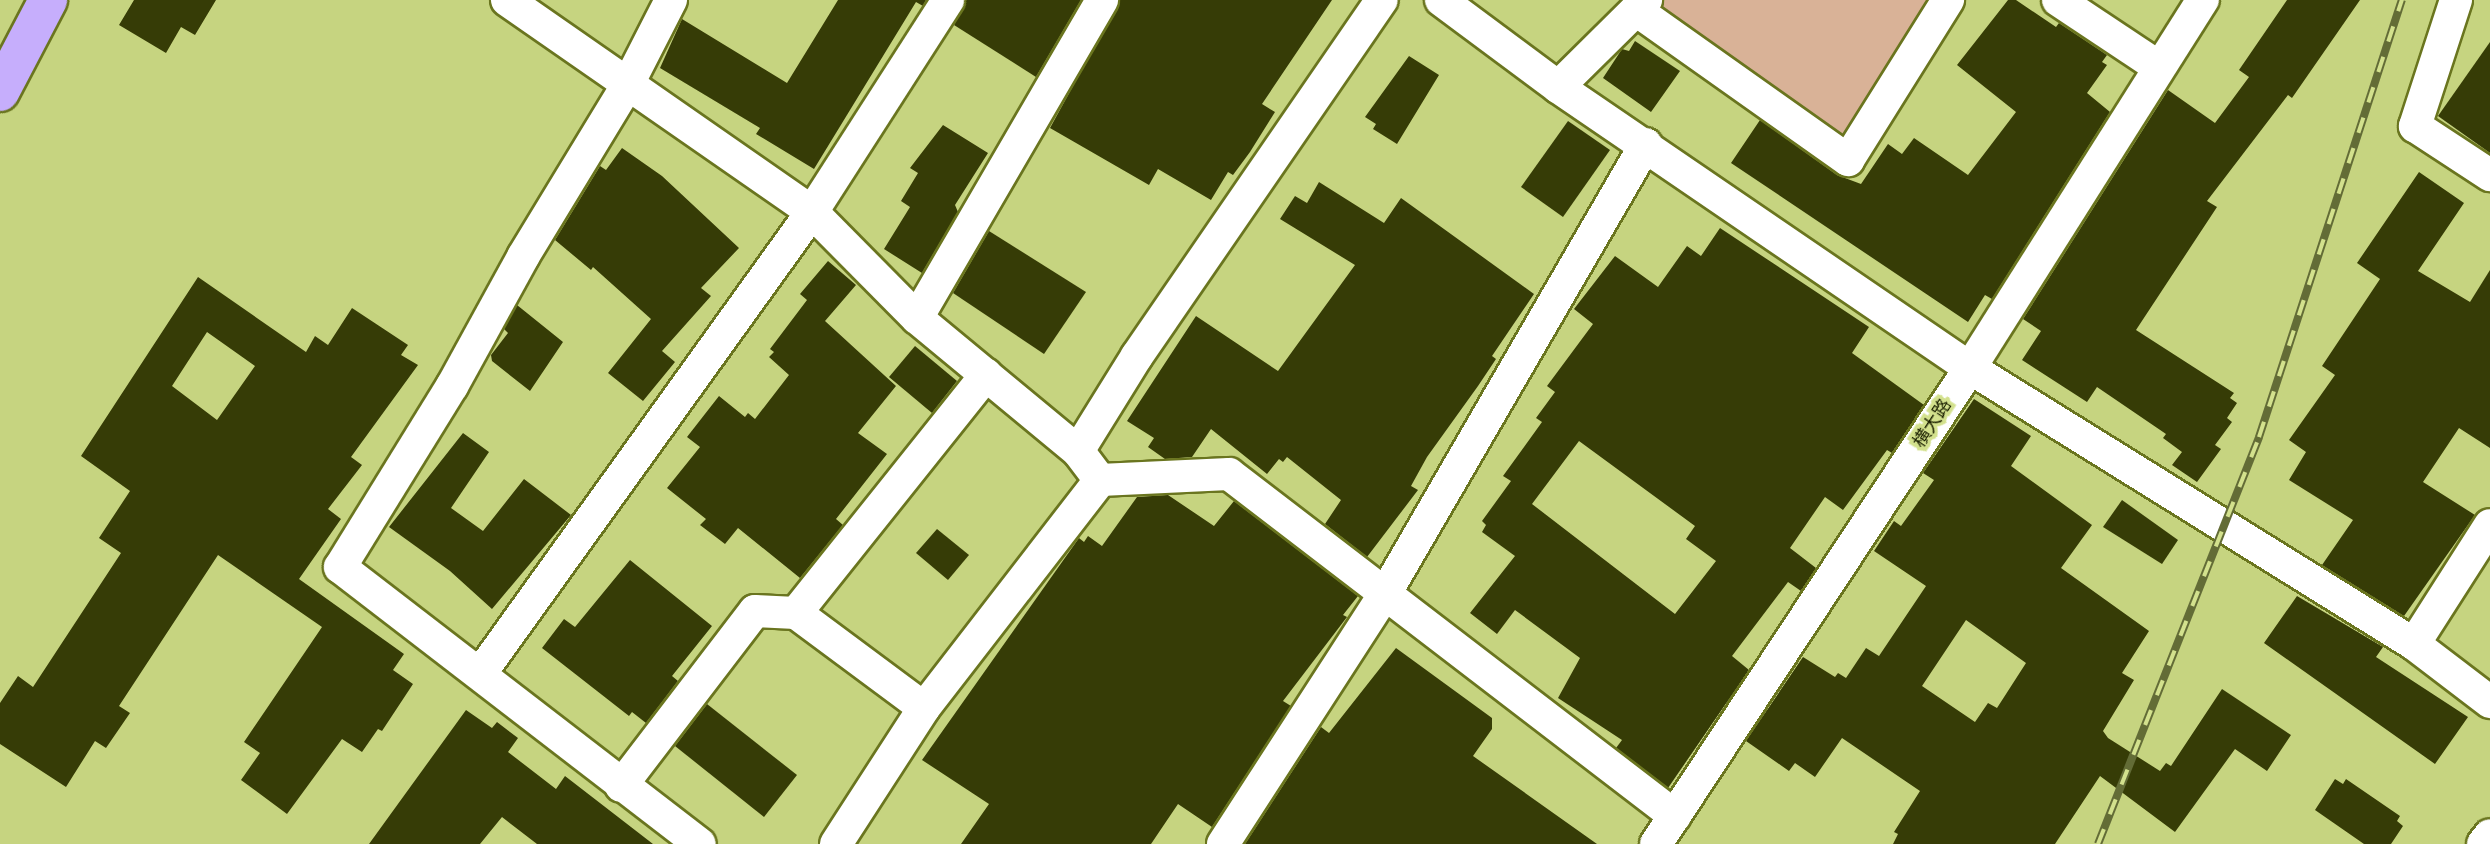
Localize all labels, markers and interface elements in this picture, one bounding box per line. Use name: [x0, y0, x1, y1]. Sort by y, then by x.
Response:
street label: 横大路: [1909, 395, 1957, 453]

